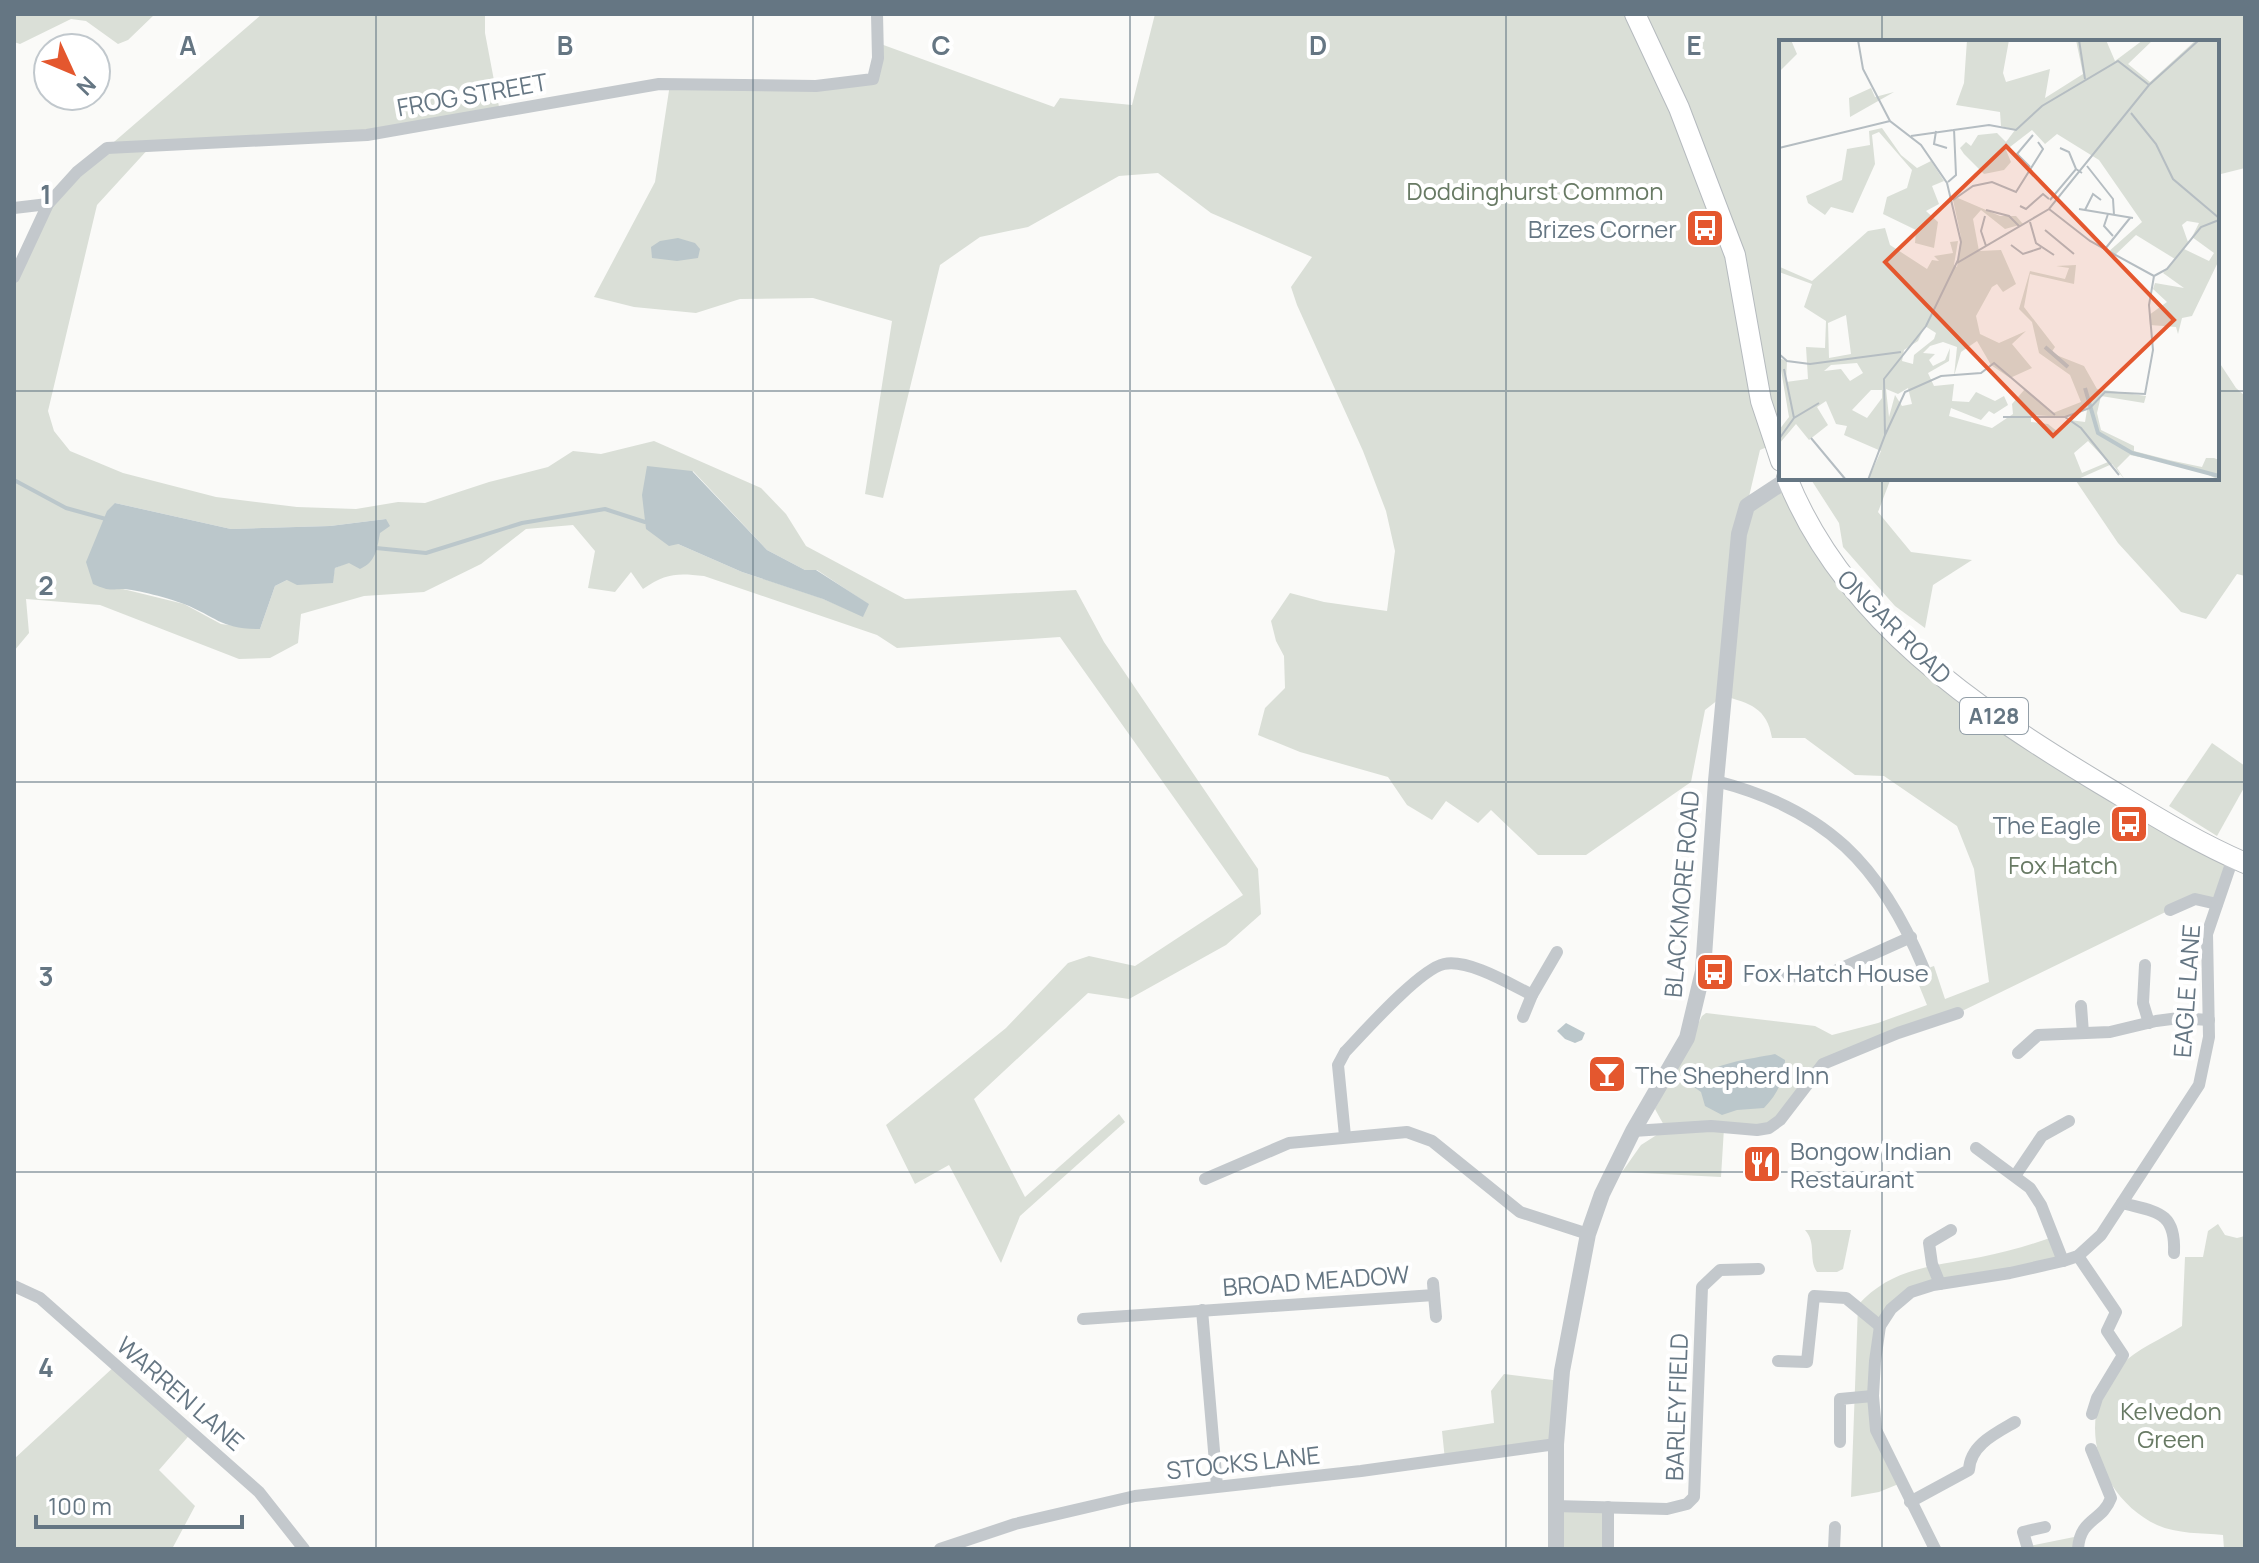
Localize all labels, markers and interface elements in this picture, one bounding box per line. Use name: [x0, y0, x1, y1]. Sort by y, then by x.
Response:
text: A: [179, 27, 197, 63]
text: B: [557, 27, 573, 63]
text: C: [931, 27, 951, 63]
text: D: [1309, 27, 1327, 63]
text: E: [1686, 27, 1702, 63]
north arrow: [32, 32, 112, 112]
inset map: [1779, 40, 2219, 480]
street label: FROG STREET: [394, 64, 550, 123]
text: N: [70, 70, 103, 102]
park label: Doddinghurst Common: [1407, 174, 1663, 207]
text: 1: [40, 176, 52, 212]
bus stop icon: Brizes Corner: [1684, 207, 1726, 249]
place label: Brizes Corner: [1528, 212, 1677, 245]
street label: ONGAR ROAD: [1831, 562, 1959, 690]
text: 2: [38, 567, 54, 603]
road number: A128: [1960, 698, 2028, 734]
street label: BLACKMORE ROAD: [1656, 789, 1706, 999]
bus stop icon: The Eagle: [2108, 803, 2150, 845]
place label: The Eagle: [1993, 808, 2101, 841]
park label: Fox Hatch: [2008, 848, 2118, 881]
street label: EAGLE LANE: [2165, 923, 2207, 1059]
bus stop icon: Fox Hatch House: [1694, 951, 1736, 993]
place label: Fox Hatch House: [1743, 956, 1929, 989]
text: 3: [38, 958, 54, 994]
bar icon: The Shepherd Inn: [1586, 1053, 1628, 1095]
place label: The Shepherd Inn: [1635, 1058, 1829, 1091]
place label: Bongow Indian Restaurant: [1790, 1134, 1952, 1195]
restaurant icon: Bongow Indian Restaurant: [1741, 1143, 1783, 1185]
street label: BROAD MEADOW: [1222, 1257, 1411, 1303]
street label: WARREN LANE: [110, 1328, 252, 1458]
street label: BARLEY FIELD: [1657, 1333, 1695, 1481]
text: 4: [38, 1349, 54, 1385]
park label: Kelvedon Green: [2120, 1394, 2222, 1455]
street label: STOCKS LANE: [1165, 1438, 1321, 1486]
scale bar: [36, 1479, 242, 1529]
text: 100 m: [48, 1489, 112, 1522]

